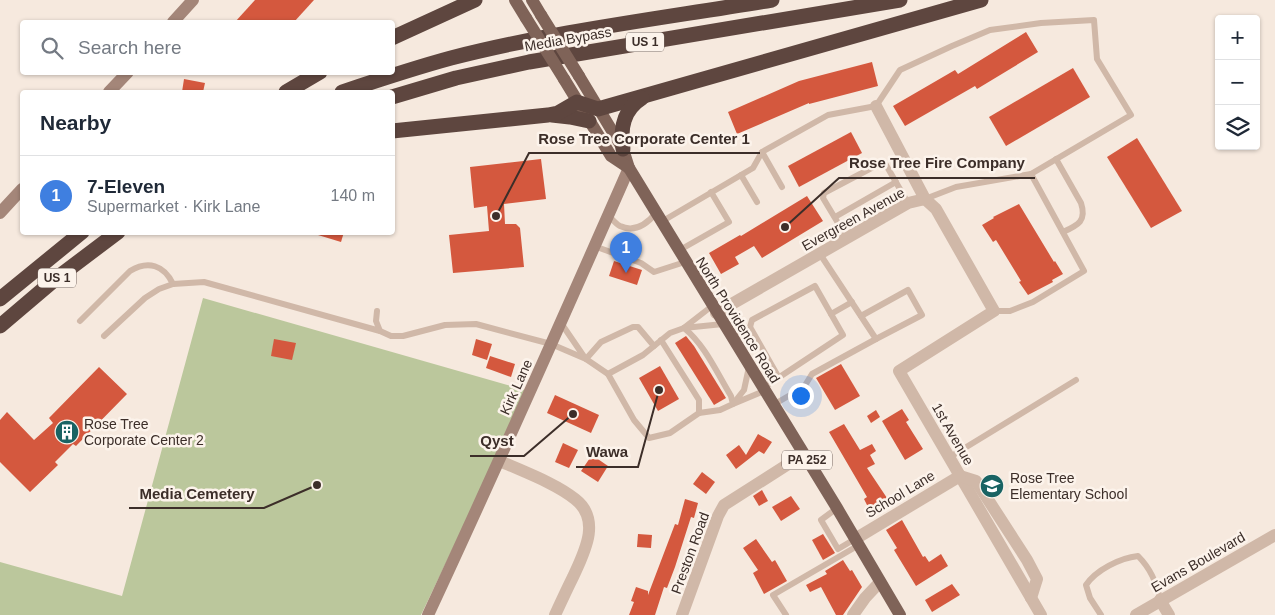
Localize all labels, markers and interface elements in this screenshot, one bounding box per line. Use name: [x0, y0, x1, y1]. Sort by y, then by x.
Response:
map controls: [1215, 15, 1260, 150]
button: +: [1215, 15, 1260, 60]
search box: [20, 20, 395, 75]
street label: Media Bypass: [523, 23, 613, 55]
road number: US 1: [626, 32, 664, 52]
icon: search: [38, 34, 66, 62]
text: Search here: [78, 37, 182, 58]
button: −: [1215, 60, 1260, 105]
button: layers: [1215, 105, 1260, 150]
text: Nearby: [40, 111, 111, 134]
callout: Rose Tree Corporate Center 1: [529, 123, 760, 153]
text: Rose Tree Corporate Center 1: [538, 130, 750, 147]
callout: Rose Tree Fire Company: [839, 148, 1035, 178]
text: Rose Tree Fire Company: [849, 154, 1026, 171]
text: 7-Eleven: [87, 176, 165, 197]
street label: Evergreen Avenue: [799, 184, 907, 254]
text: 1: [52, 187, 60, 204]
text: 140 m: [331, 187, 375, 204]
text: Supermarket · Kirk Lane: [87, 198, 260, 215]
pin: 1: [610, 232, 642, 273]
street label: North Providence Road: [693, 254, 783, 386]
road number: US 1: [38, 268, 76, 288]
street label: Kirk Lane: [497, 357, 535, 417]
your location: [788, 383, 814, 409]
street label: 1st Avenue: [929, 400, 977, 468]
place label: Rose Tree Corporate Center 2: [84, 416, 204, 448]
building icon: Rose Tree Corporate Center 2: [54, 419, 80, 445]
callout: Qyst: [470, 426, 524, 456]
text: Qyst: [480, 432, 514, 449]
callout: Wawa: [576, 437, 638, 467]
text: Wawa: [586, 443, 629, 460]
road number: PA 252: [782, 450, 832, 470]
street label: School Lane: [863, 467, 938, 521]
place label: Rose Tree Elementary School: [1010, 470, 1128, 502]
school or university icon: Rose Tree Elementary School: [979, 473, 1005, 499]
callout: Media Cemetery: [129, 478, 264, 508]
text: Media Cemetery: [139, 485, 255, 502]
street label: Preston Road: [668, 510, 712, 596]
street label: Evans Boulevard: [1148, 529, 1248, 595]

